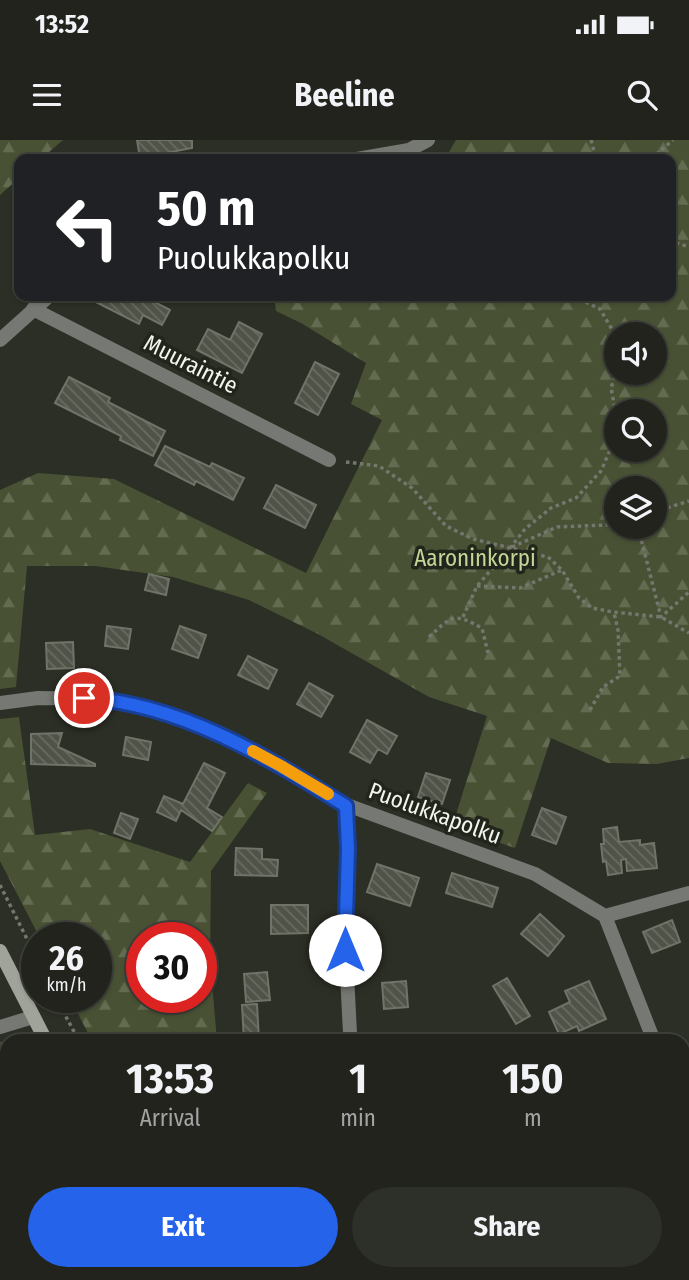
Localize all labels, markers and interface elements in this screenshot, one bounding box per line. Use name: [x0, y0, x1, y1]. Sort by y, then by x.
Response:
text: 13:52: [35, 9, 89, 40]
icon: menu: [28, 76, 66, 114]
text: Beeline: [294, 76, 395, 114]
icon: search: [623, 76, 661, 114]
text: 50 m: [157, 179, 255, 238]
icon: left: [42, 182, 133, 273]
text: Puolukkapolku: [157, 239, 350, 277]
map controls: [604, 322, 667, 539]
button: sound: [604, 322, 667, 385]
street label: Muuraintie: [139, 328, 243, 400]
button: search: [604, 399, 667, 462]
button: layers: [604, 476, 667, 539]
park label: Aaroninkorpi: [414, 544, 536, 572]
pin: [54, 668, 114, 728]
icon: arrive: [65, 679, 103, 717]
street label: Puolukkapolku: [365, 776, 505, 850]
position arrow: [308, 913, 382, 987]
speed limit sign: 30: [126, 922, 217, 1013]
text: 26: [49, 937, 84, 979]
text: km/h: [46, 974, 87, 996]
text: 13:53: [126, 1054, 214, 1104]
text: 1: [349, 1054, 367, 1104]
text: 150: [502, 1054, 564, 1104]
text: Arrival: [140, 1104, 201, 1132]
text: min: [340, 1104, 376, 1132]
text: m: [524, 1104, 542, 1132]
button: Exit: [28, 1187, 338, 1267]
button: Share: [352, 1187, 662, 1267]

